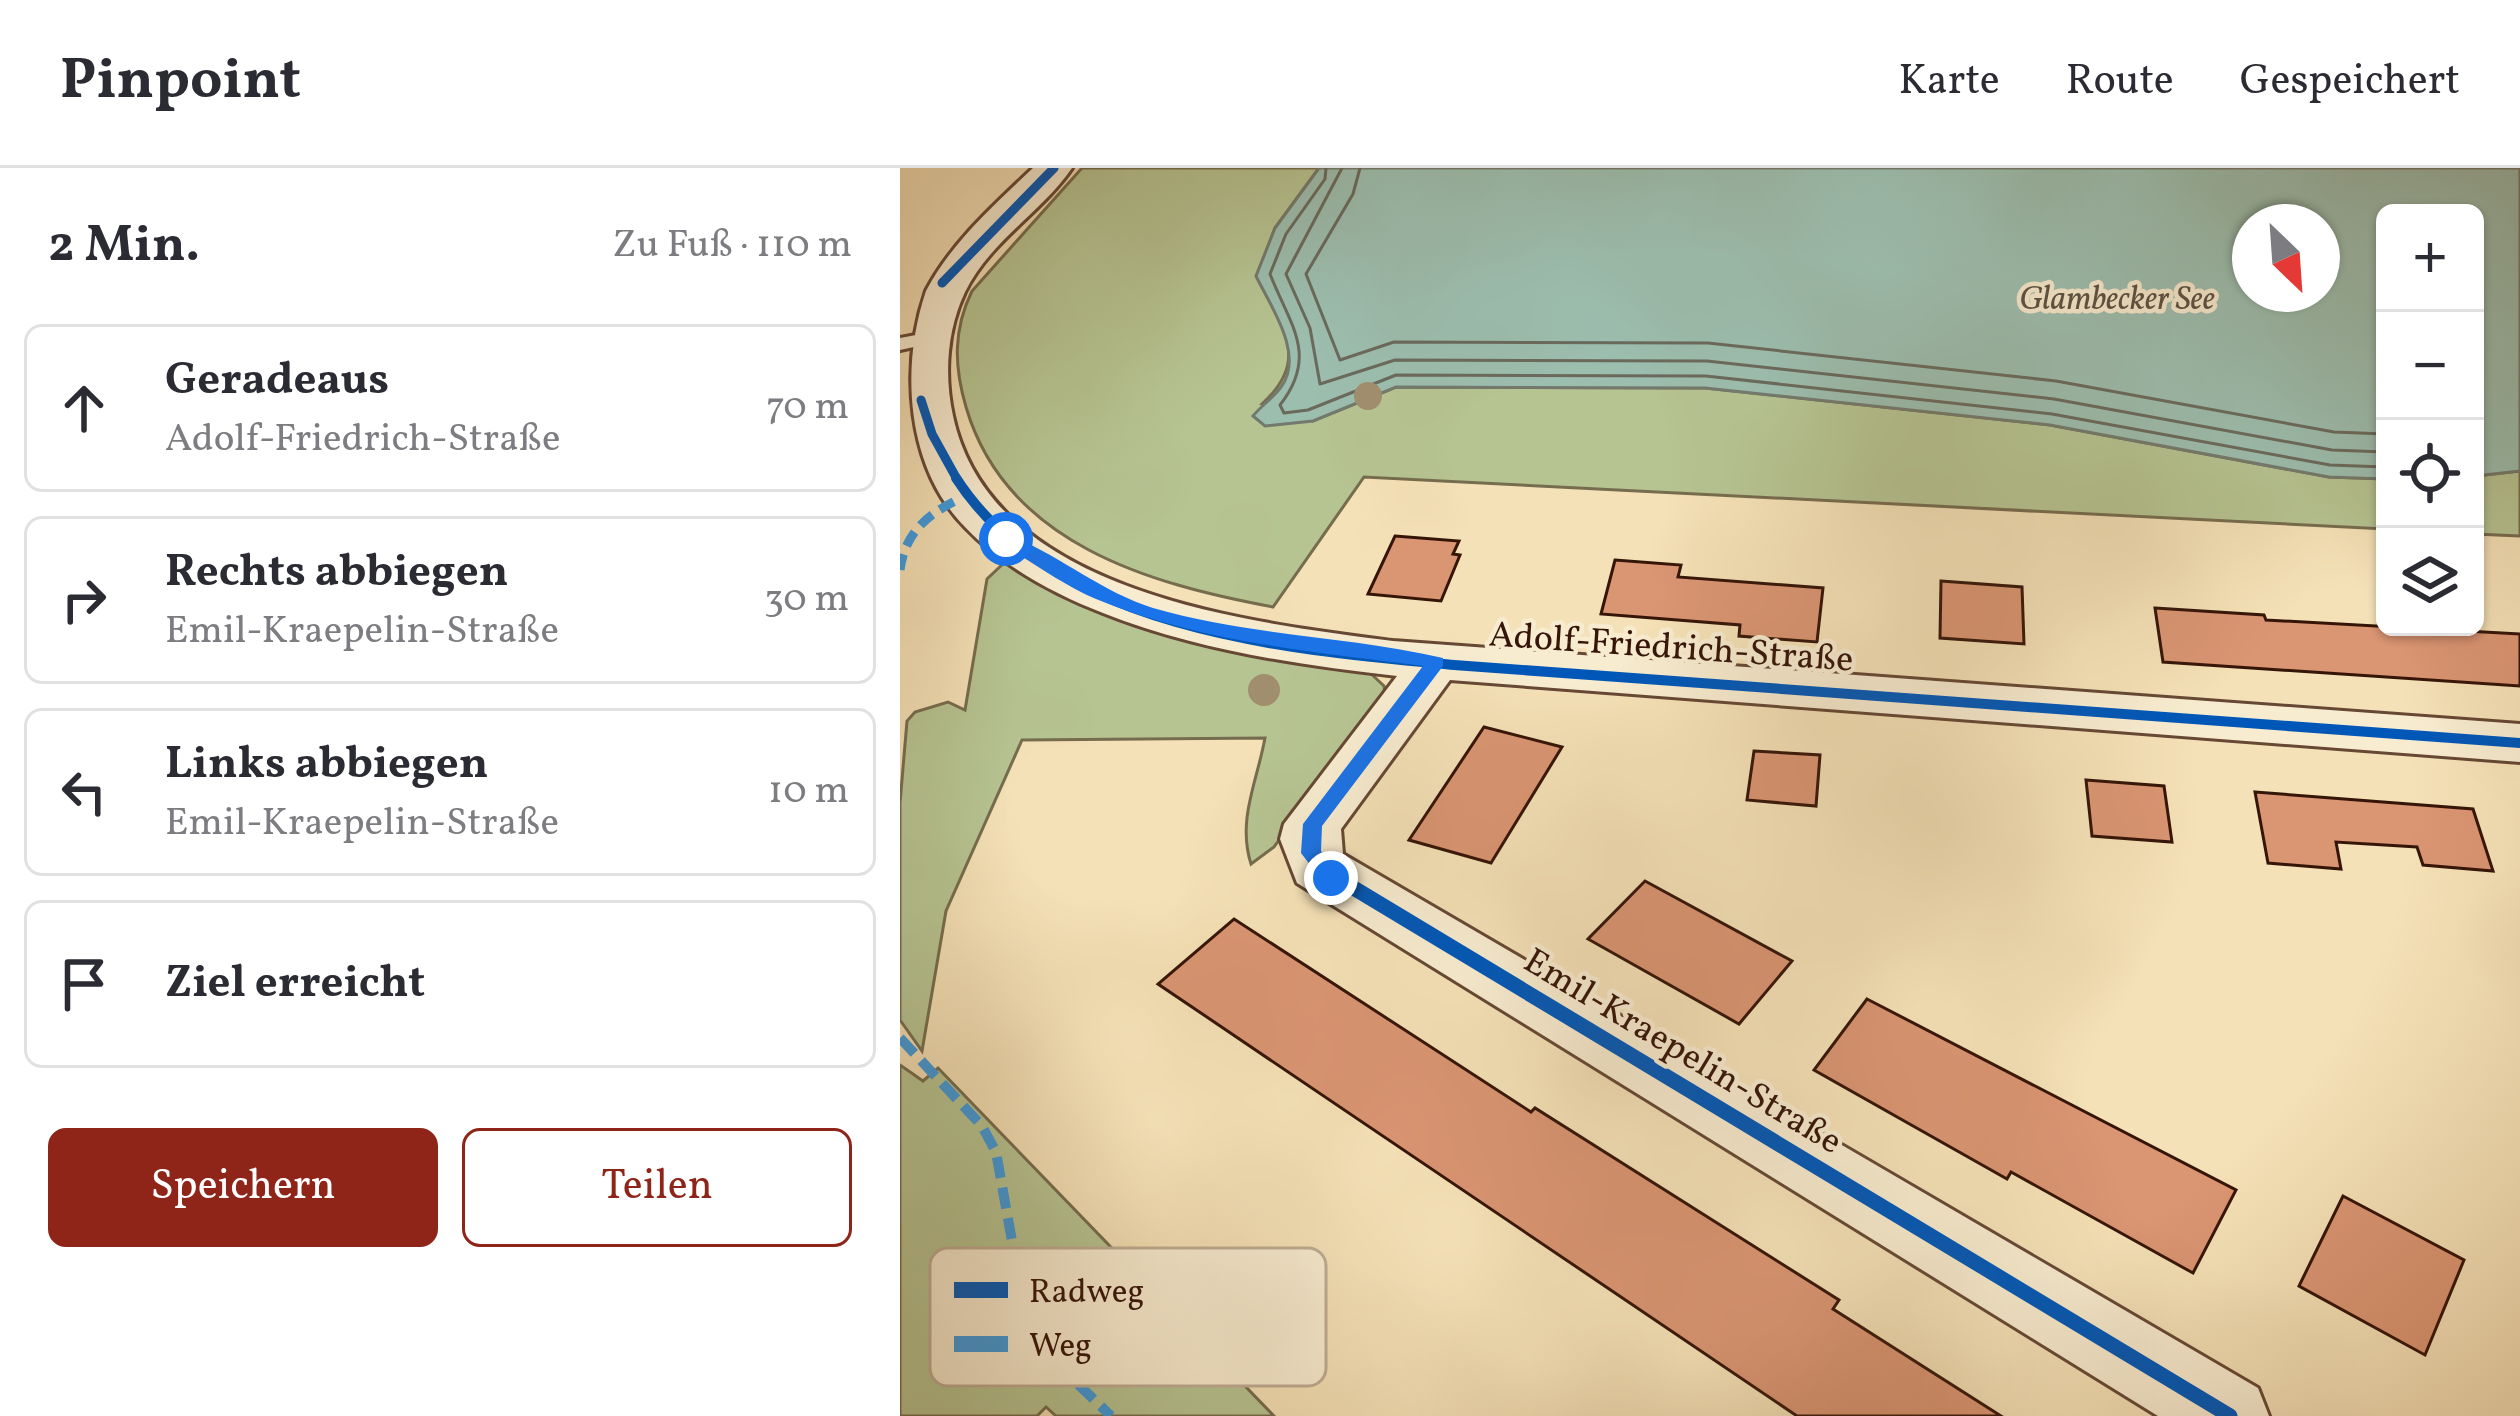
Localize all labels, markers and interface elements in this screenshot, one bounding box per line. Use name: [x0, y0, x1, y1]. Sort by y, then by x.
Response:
text: Pinpoint: [60, 43, 301, 122]
text: Karte: [1898, 53, 2000, 112]
text: Route: [2066, 53, 2174, 112]
text: Gespeichert: [2240, 53, 2460, 112]
north arrow: [2232, 204, 2340, 312]
map controls: [2376, 204, 2484, 636]
button: +: [2376, 204, 2484, 312]
text: 2 Min.: [48, 211, 200, 282]
text: Zu Fuß · 110 m: [612, 219, 852, 273]
water label: Glambecker See: [2019, 278, 2215, 324]
button: −: [2376, 312, 2484, 420]
text: Geradeaus: [165, 350, 389, 413]
icon: ahead: [51, 375, 117, 441]
text: 70 m: [766, 381, 849, 435]
text: Adolf-Friedrich-Straße: [165, 413, 560, 467]
button: locate: [2376, 420, 2484, 528]
route start: [979, 512, 1033, 566]
button: layers: [2376, 528, 2484, 636]
text: Rechts abbiegen: [165, 542, 508, 605]
icon: right: [51, 567, 117, 633]
text: 30 m: [764, 573, 849, 627]
text: Emil-Kraepelin-Straße: [165, 605, 559, 659]
street label: Adolf-Friedrich-Straße: [1487, 611, 1855, 687]
text: Links abbiegen: [165, 734, 488, 797]
icon: left: [51, 759, 117, 825]
text: 10 m: [768, 765, 849, 819]
text: Emil-Kraepelin-Straße: [165, 797, 559, 851]
route end: [1304, 851, 1358, 905]
street label: Emil-Kraepelin-Straße: [1513, 938, 1851, 1168]
icon: arrive: [51, 951, 117, 1017]
text: Ziel erreicht: [165, 953, 425, 1016]
button: Speichern: [48, 1128, 438, 1247]
button: Teilen: [462, 1128, 852, 1247]
legend: [930, 1248, 1326, 1386]
text: Radweg: [1029, 1271, 1144, 1317]
text: Weg: [1029, 1325, 1092, 1371]

